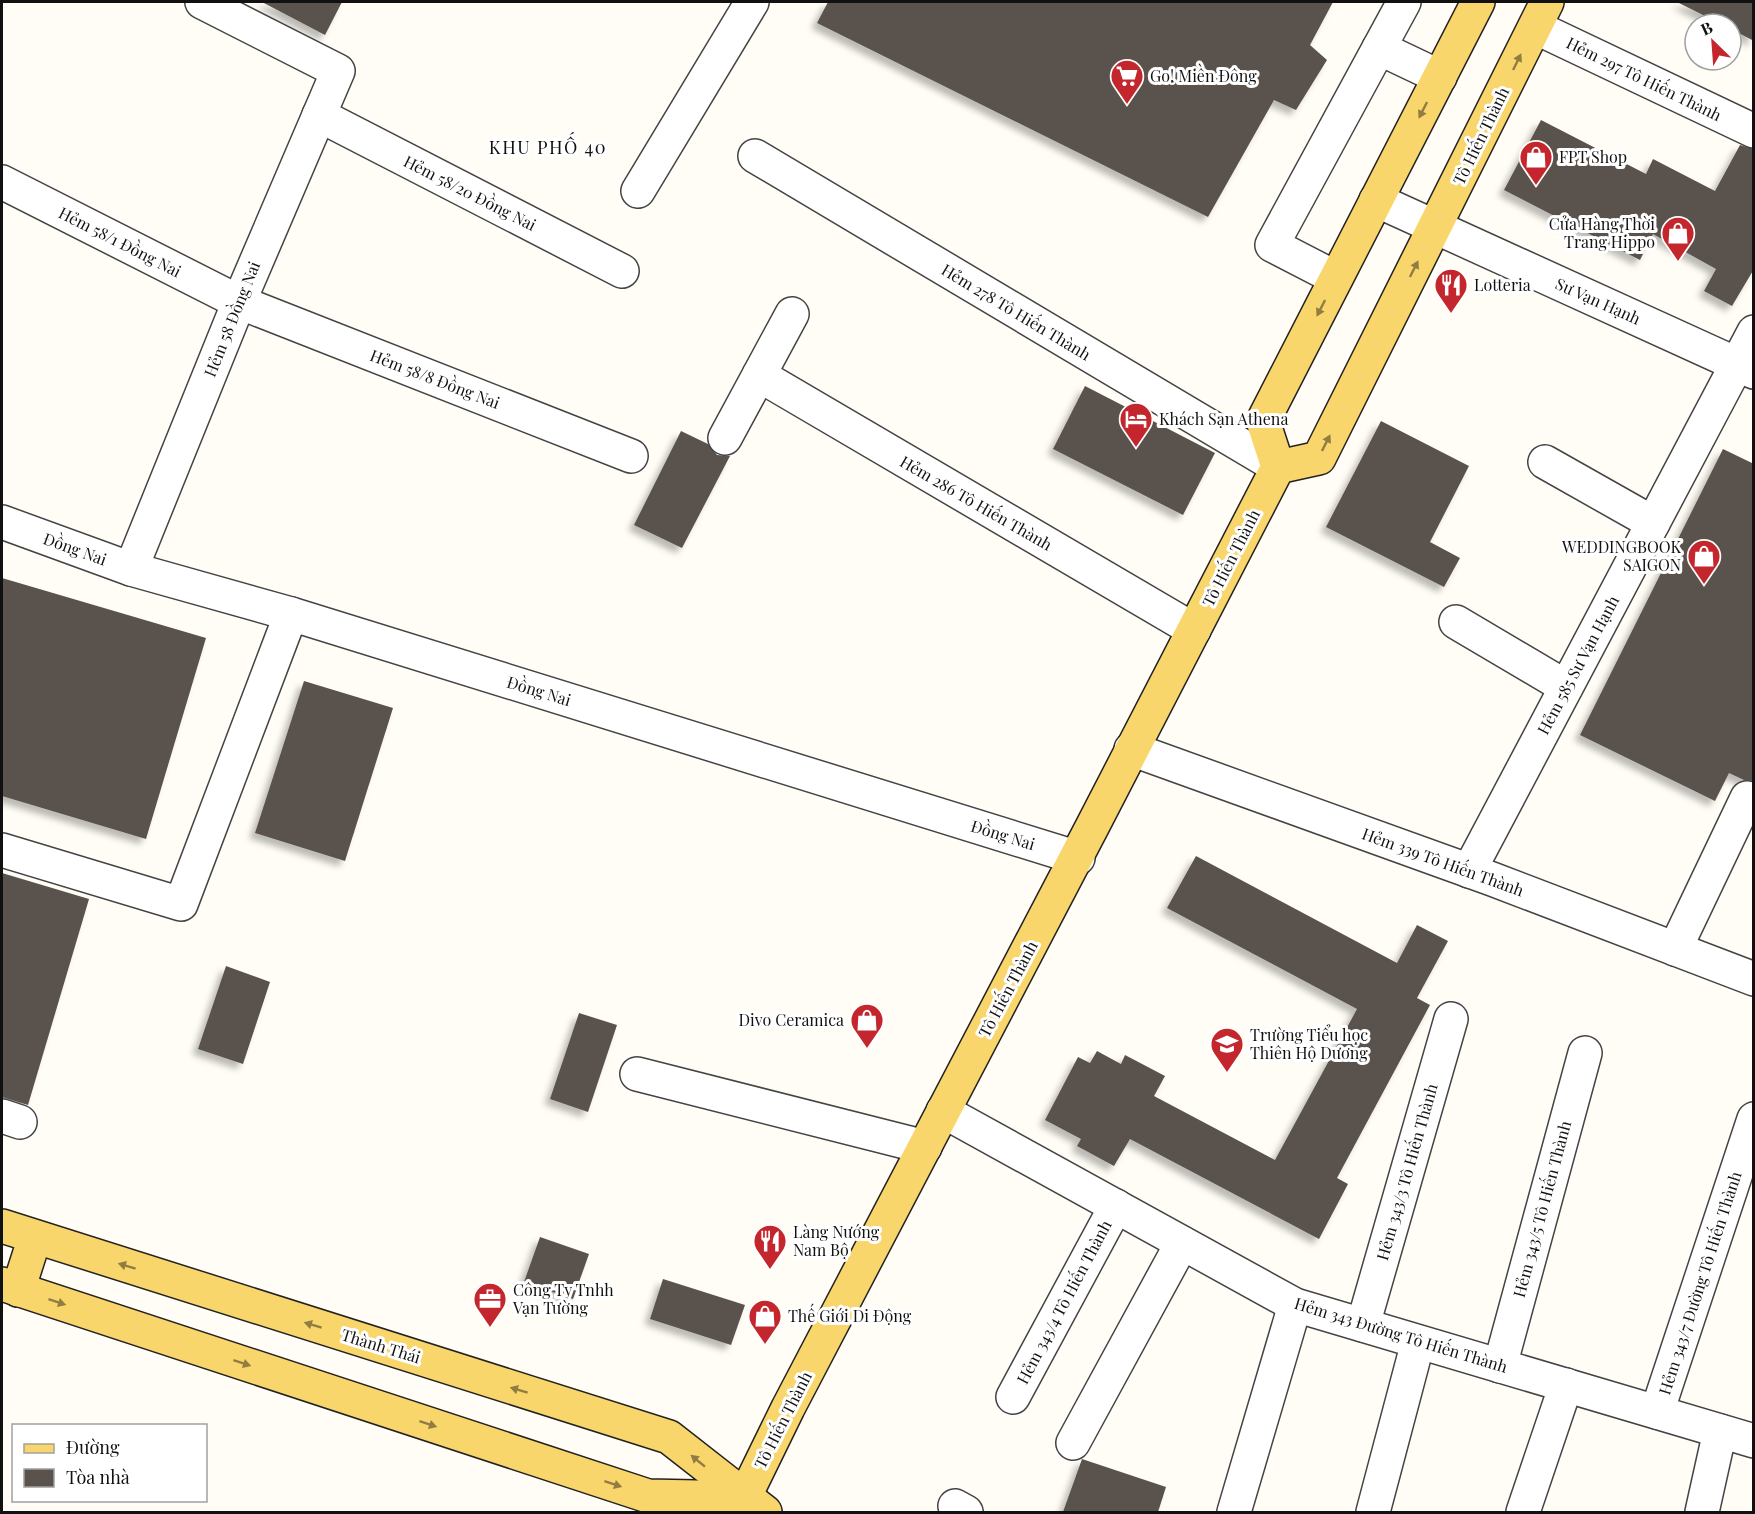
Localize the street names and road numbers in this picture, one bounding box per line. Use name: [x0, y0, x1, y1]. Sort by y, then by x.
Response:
street label: Hẻm 297 Tô Hiến Thành: [1563, 30, 1727, 126]
street label: Tô Hiến Thành: [1446, 82, 1514, 188]
street label: Hẻm 58/20 Đồng Nai: [401, 148, 541, 235]
street label: Hẻm 58/1 Đồng Nai: [55, 200, 186, 282]
street label: Hẻm 58 Đồng Nai: [197, 257, 264, 380]
street label: Hẻm 278 Tô Hiến Thành: [938, 257, 1096, 365]
street label: Sư Vạn Hạnh: [1552, 272, 1645, 329]
street label: Hẻm 58/8 Đồng Nai: [367, 342, 504, 413]
street label: Hẻm 286 Tô Hiến Thành: [896, 449, 1058, 555]
street label: Tô Hiến Thành: [1195, 504, 1264, 610]
street label: Đồng Nai: [41, 526, 111, 570]
street label: Hẻm 585 Sư Vạn Hạnh: [1532, 591, 1623, 738]
street label: Đồng Nai: [505, 669, 575, 710]
street label: Đồng Nai: [969, 813, 1039, 854]
street label: Hẻm 339 Tô Hiến Thành: [1359, 821, 1528, 901]
street label: Tô Hiến Thành: [972, 935, 1042, 1041]
street label: Hẻm 343/3 Tô Hiến Thành: [1369, 1080, 1442, 1263]
street label: Hẻm 343/5 Tô Hiến Thành: [1506, 1117, 1575, 1300]
street label: Hẻm 343/7 Đường Tô Hiến Thành: [1652, 1167, 1746, 1397]
street label: Hẻm 343/4 Tô Hiến Thành: [1010, 1215, 1116, 1387]
street label: Hẻm 343 Đường Tô Hiến Thành: [1292, 1290, 1511, 1377]
street label: Thành Thái: [339, 1324, 424, 1368]
street label: Tô Hiến Thành: [747, 1366, 816, 1472]

